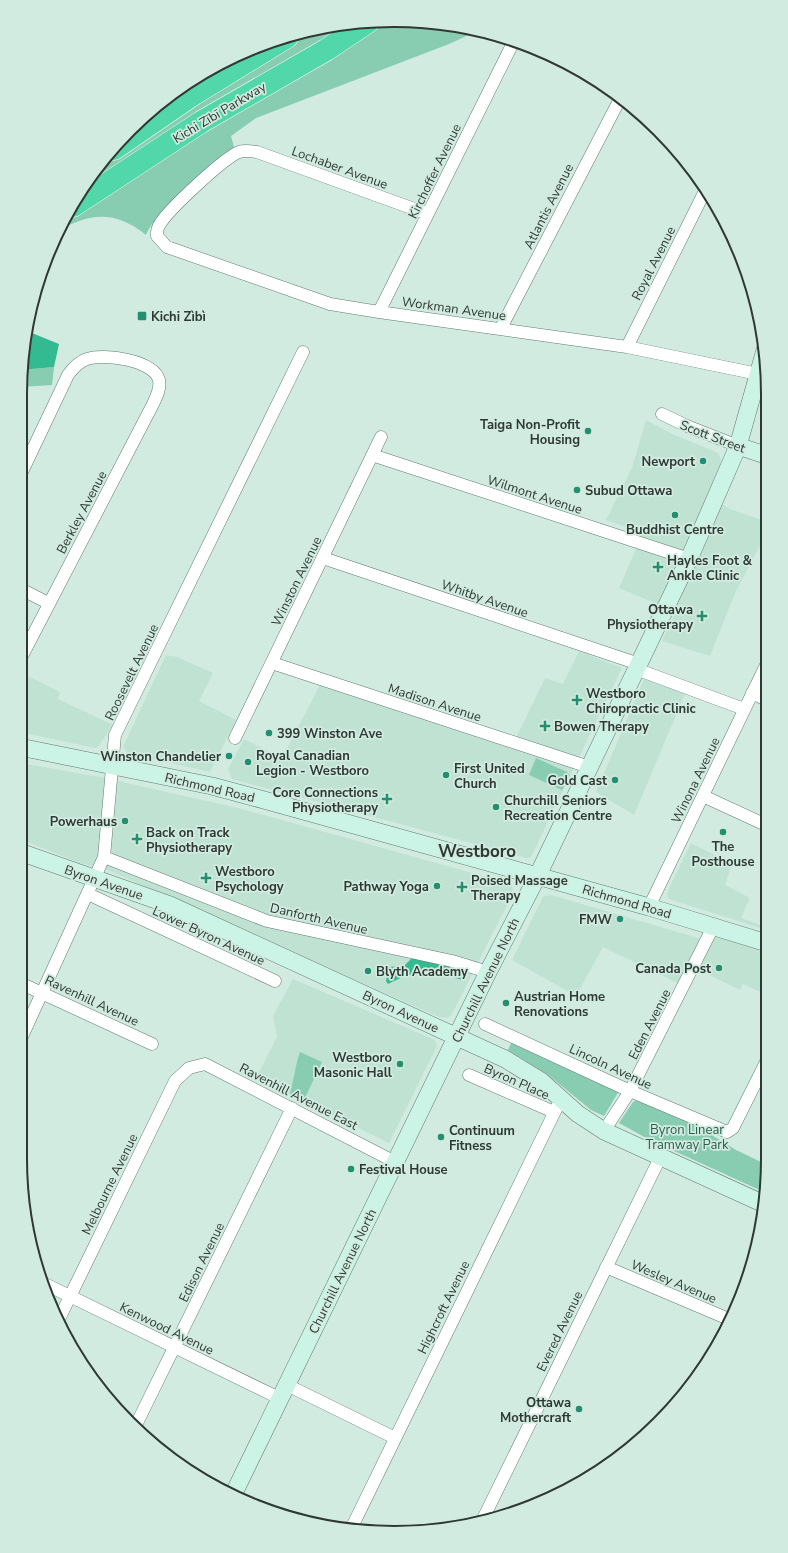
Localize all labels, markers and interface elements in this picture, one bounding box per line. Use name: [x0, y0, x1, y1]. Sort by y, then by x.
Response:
street label: Kichi Zībī Parkway: [170, 78, 270, 148]
street label: Kirchoffer Avenue: [404, 121, 466, 222]
street label: Lochaber Avenue: [289, 142, 390, 194]
street label: Atlantis Avenue: [520, 161, 578, 252]
street label: Royal Avenue: [628, 223, 680, 303]
street label: Workman Avenue: [401, 293, 507, 325]
place label: Kichi Zìbì: [151, 308, 206, 326]
marker: Kichi Zìbì: [136, 310, 148, 322]
place label: Taiga Non-Profit Housing: [480, 416, 581, 449]
street label: Scott Street: [677, 416, 748, 458]
marker: Taiga Non-Profit Housing: [583, 426, 593, 436]
place label: Newport: [642, 453, 696, 471]
marker: Newport: [698, 456, 708, 466]
street label: Berkley Avenue: [52, 468, 111, 557]
street label: Wilmont Avenue: [485, 471, 585, 519]
place label: Subud Ottawa: [585, 482, 672, 500]
marker: Subud Ottawa: [572, 485, 582, 495]
marker: Buddhist Centre: [670, 510, 680, 520]
place label: Buddhist Centre: [626, 521, 724, 539]
street label: Winston Avenue: [267, 534, 326, 629]
place label: Hayles Foot & Ankle Clinic: [667, 552, 752, 585]
marker: Hayles Foot & Ankle Clinic: [652, 561, 664, 573]
street label: Whitby Avenue: [439, 576, 531, 622]
place label: Ottawa Physiotherapy: [607, 601, 693, 634]
marker: Ottawa Physiotherapy: [696, 610, 708, 622]
street label: Roosevelt Avenue: [101, 621, 163, 724]
street label: Madison Avenue: [386, 679, 484, 727]
place label: Westboro Chiropractic Clinic: [586, 685, 696, 718]
marker: Westboro Chiropractic Clinic: [571, 694, 583, 706]
place label: Bowen Therapy: [554, 718, 649, 736]
marker: Bowen Therapy: [539, 720, 551, 732]
place label: 399 Winston Ave: [277, 725, 382, 743]
marker: 399 Winston Ave: [264, 728, 274, 738]
street label: Winona Avenue: [667, 734, 725, 827]
place label: Royal Canadian Legion - Westboro: [256, 747, 369, 780]
place label: Winston Chandelier: [100, 748, 222, 766]
marker: Winston Chandelier: [224, 751, 234, 761]
marker: Royal Canadian Legion - Westboro: [243, 757, 253, 767]
place label: First United Church: [454, 760, 525, 793]
street label: Richmond Road: [163, 769, 257, 807]
marker: First United Church: [441, 770, 451, 780]
place label: Gold Cast: [548, 772, 608, 790]
marker: Gold Cast: [610, 775, 620, 785]
place label: Core Connections Physiotherapy: [273, 784, 378, 817]
place label: Churchill Seniors Recreation Centre: [504, 792, 612, 825]
marker: Core Connections Physiotherapy: [381, 793, 393, 805]
marker: Churchill Seniors Recreation Centre: [491, 802, 501, 812]
place label: Powerhaus: [50, 813, 117, 831]
marker: Powerhaus: [120, 816, 130, 826]
place label: Back on Track Physiotherapy: [146, 824, 232, 857]
marker: The Posthouse: [718, 827, 728, 837]
marker: Back on Track Physiotherapy: [131, 833, 143, 845]
place label: The Posthouse: [692, 838, 754, 871]
district label: Westboro: [438, 840, 516, 863]
street label: Byron Avenue: [62, 861, 146, 905]
place label: Westboro Psychology: [215, 863, 284, 896]
marker: Westboro Psychology: [200, 872, 212, 884]
place label: Poised Massage Therapy: [471, 872, 568, 905]
place label: Pathway Yoga: [343, 878, 429, 896]
marker: Pathway Yoga: [432, 881, 442, 891]
marker: Poised Massage Therapy: [456, 881, 468, 893]
street label: Richmond Road: [580, 881, 673, 923]
street label: Danforth Avenue: [268, 899, 370, 939]
street label: Lower Byron Avenue: [149, 902, 268, 970]
place label: FMW: [579, 911, 613, 929]
marker: FMW: [615, 914, 625, 924]
street label: Churchill Avenue North: [448, 915, 524, 1046]
place label: Canada Post: [635, 960, 712, 978]
place label: Blyth Academy: [376, 963, 468, 981]
marker: Canada Post: [714, 963, 724, 973]
marker: Blyth Academy: [363, 966, 373, 976]
street label: Ravenhill Avenue: [42, 971, 142, 1031]
street label: Byron Avenue: [360, 986, 442, 1037]
street label: Eden Avenue: [624, 986, 675, 1063]
place label: Austrian Home Renovations: [514, 988, 605, 1021]
marker: Austrian Home Renovations: [501, 998, 511, 1008]
street label: Lincoln Avenue: [566, 1040, 655, 1094]
place label: Westboro Masonic Hall: [314, 1049, 393, 1082]
street label: Ravenhill Avenue East: [236, 1059, 361, 1135]
marker: Westboro Masonic Hall: [395, 1059, 405, 1069]
street label: Byron Place: [481, 1060, 552, 1104]
park label: Byron Linear Tramway Park: [646, 1121, 729, 1154]
place label: Continuum Fitness: [449, 1122, 515, 1155]
street label: Melbourne Avenue: [78, 1131, 142, 1238]
marker: Continuum Fitness: [436, 1132, 446, 1142]
place label: Festival House: [359, 1161, 448, 1179]
marker: Festival House: [346, 1164, 356, 1174]
street label: Churchill Avenue North: [305, 1206, 381, 1337]
street label: Edison Avenue: [175, 1220, 229, 1305]
street label: Wesley Avenue: [628, 1256, 719, 1308]
street label: Highcroft Avenue: [413, 1258, 474, 1357]
street label: Evered Avenue: [533, 1288, 587, 1375]
street label: Kenwood Avenue: [116, 1298, 217, 1360]
place label: Ottawa Mothercraft: [500, 1394, 572, 1427]
marker: Ottawa Mothercraft: [574, 1404, 584, 1414]

